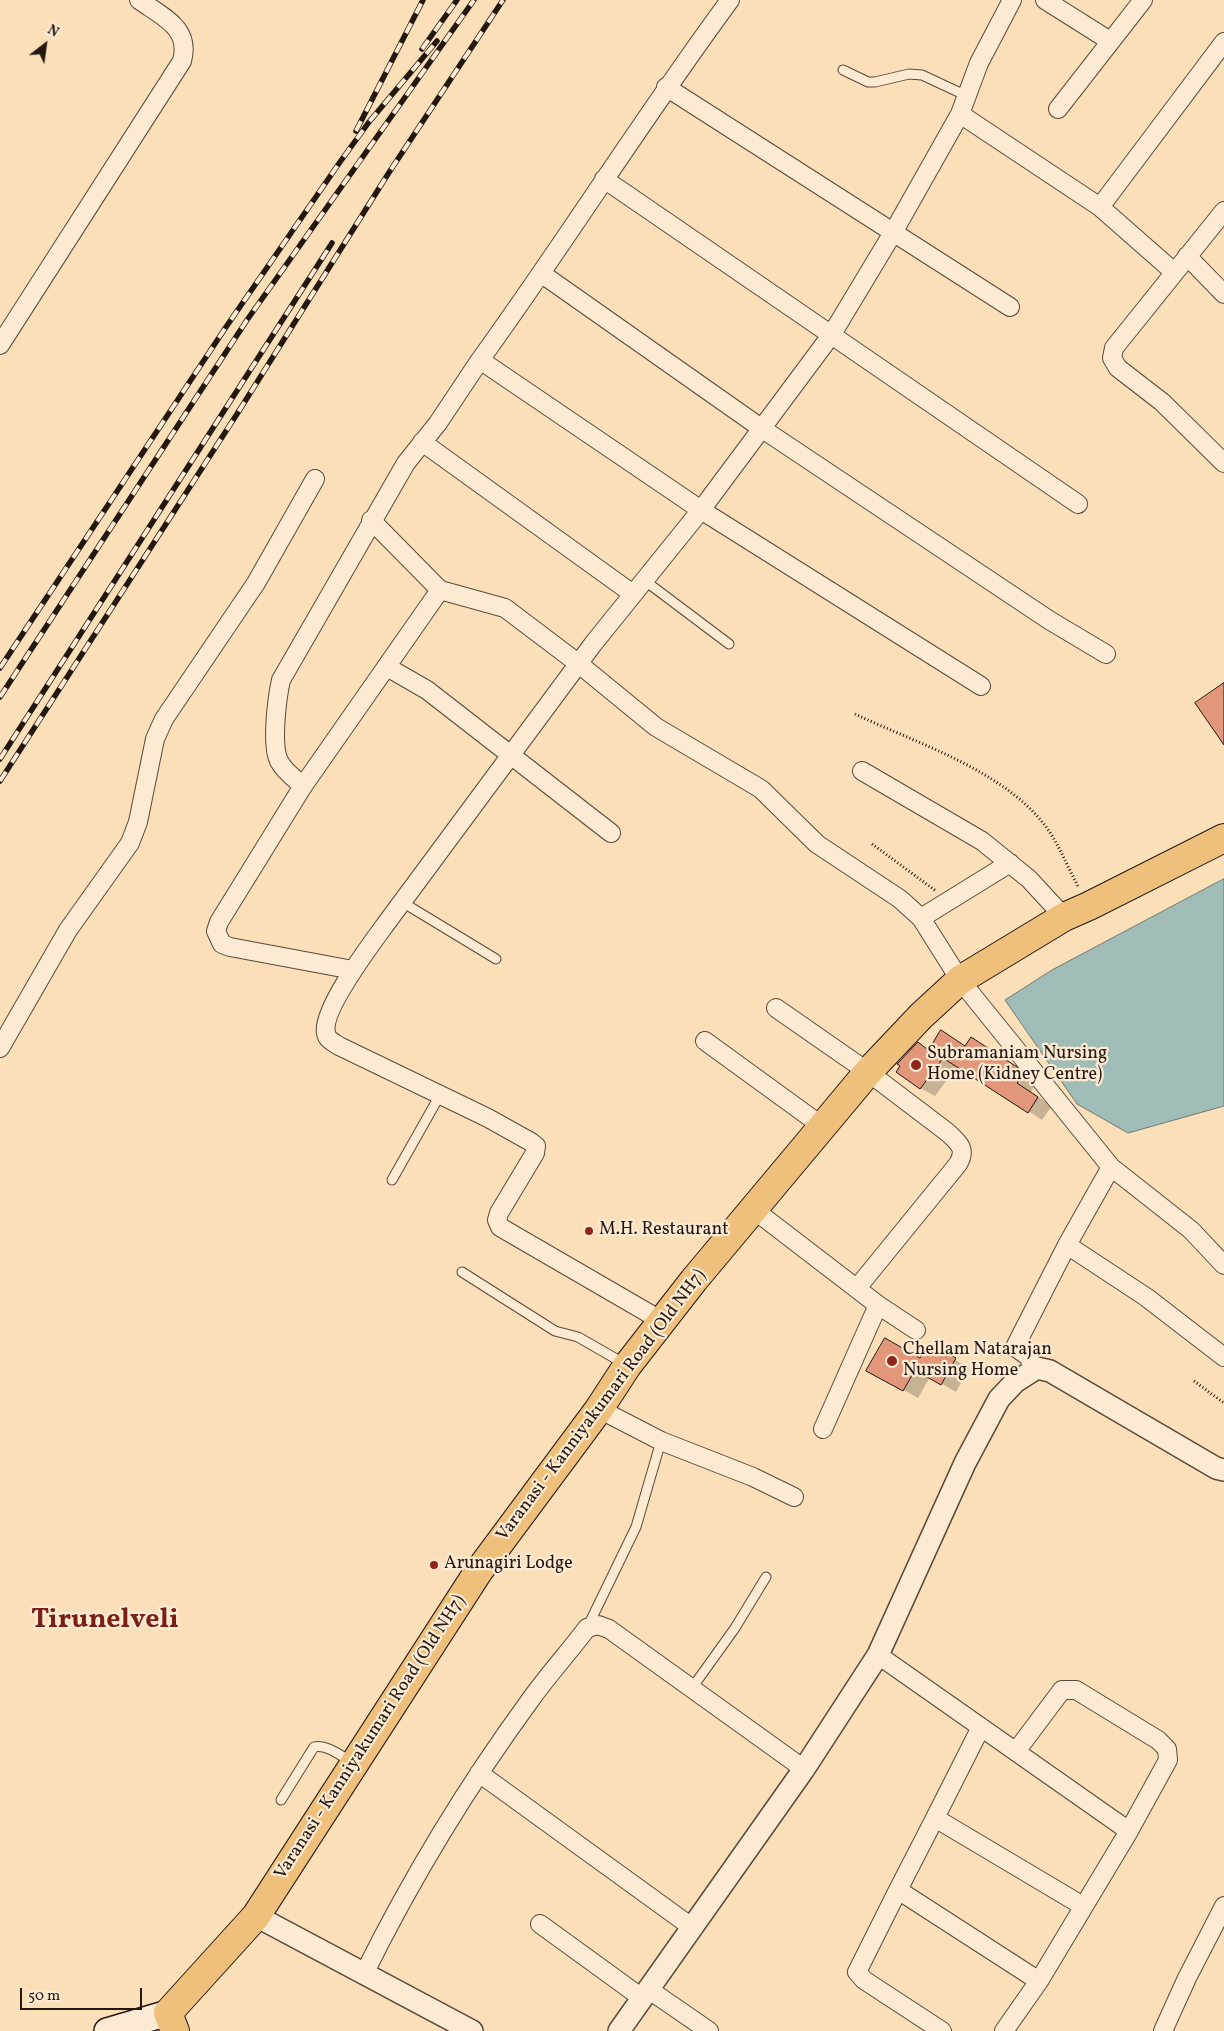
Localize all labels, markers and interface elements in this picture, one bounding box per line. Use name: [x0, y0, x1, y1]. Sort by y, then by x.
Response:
north arrow: [20, 20, 70, 70]
text: N: [44, 21, 62, 42]
place label: Subramaniam Nursing Home (Kidney Centre): [927, 1044, 1107, 1086]
marker: Subramaniam Nursing Home (Kidney Centre): [909, 1058, 923, 1072]
place label: M.H. Restaurant: [599, 1220, 729, 1242]
marker: M.H. Restaurant: [583, 1225, 595, 1237]
street label: Varanasi - Kanniyakumari Road (Old NH7): [493, 1266, 711, 1546]
place label: Chellam Natarajan Nursing Home: [903, 1340, 1052, 1382]
marker: Chellam Natarajan Nursing Home: [885, 1354, 899, 1368]
place label: Arunagiri Lodge: [444, 1554, 573, 1576]
marker: Arunagiri Lodge: [428, 1559, 440, 1571]
street label: Varanasi - Kanniyakumari Road (Old NH7): [271, 1592, 471, 1884]
district label: Tirunelveli: [31, 1605, 179, 1639]
scale bar: [22, 1978, 145, 2010]
text: 50 m: [28, 1986, 60, 2007]

